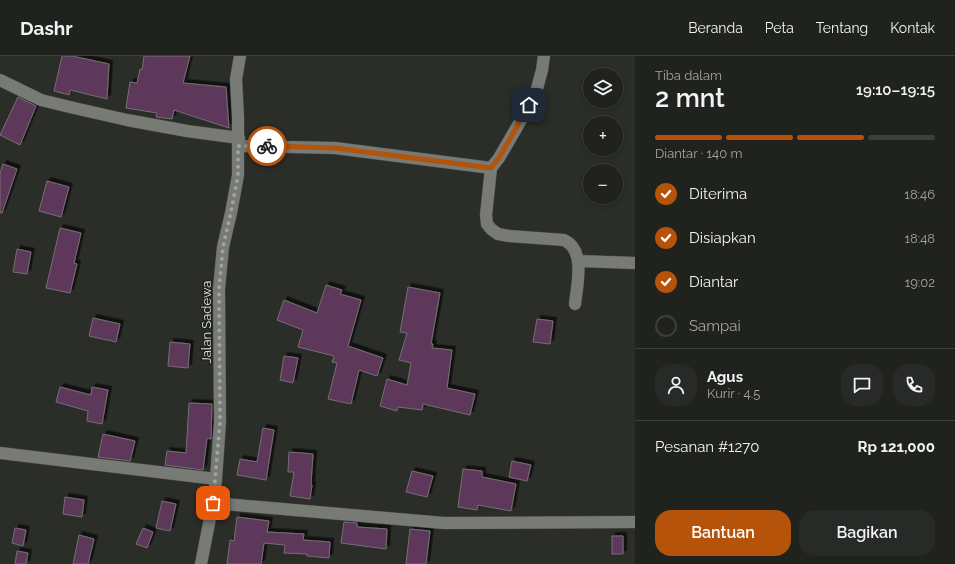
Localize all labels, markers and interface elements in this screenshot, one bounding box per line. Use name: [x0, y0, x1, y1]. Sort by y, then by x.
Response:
text: Dashr: [20, 17, 73, 39]
text: Beranda: [688, 20, 743, 36]
text: Peta: [765, 20, 794, 36]
text: Tentang: [816, 20, 868, 36]
text: Kontak: [890, 20, 935, 36]
map controls: [583, 68, 623, 204]
button: layers: [583, 68, 623, 108]
text: Tiba dalam: [655, 68, 722, 83]
text: 19:10–19:15: [856, 81, 935, 99]
text: 2 mnt: [655, 83, 725, 113]
pin: [512, 88, 546, 122]
icon: home: [518, 94, 540, 116]
button: +: [583, 116, 623, 156]
courier: [247, 126, 287, 166]
icon: bike: [256, 135, 278, 157]
text: Diantar · 140 m: [655, 146, 742, 161]
button: −: [583, 164, 623, 204]
icon: check: [655, 183, 677, 205]
text: Diterima: [689, 185, 747, 203]
text: 18:46: [904, 187, 935, 202]
icon: check: [655, 227, 677, 249]
text: Disiapkan: [689, 229, 756, 247]
text: 18:48: [904, 231, 935, 246]
icon: check: [655, 271, 677, 293]
text: Diantar: [689, 273, 738, 291]
text: 19:02: [905, 275, 935, 290]
street label: Jalan Sadewa: [199, 281, 214, 363]
text: Sampai: [689, 317, 741, 335]
button: person: [655, 364, 697, 406]
button: chat: [841, 364, 883, 406]
button: phone: [893, 364, 935, 406]
text: Agus: [707, 368, 743, 386]
text: Kurir · 4.5: [707, 386, 760, 401]
text: Pesanan #1270: [655, 438, 759, 456]
text: Rp 121,000: [858, 438, 935, 456]
pin: [196, 486, 230, 520]
icon: bag: [202, 492, 224, 514]
button: Bantuan: [655, 510, 791, 556]
button: Bagikan: [799, 510, 935, 556]

